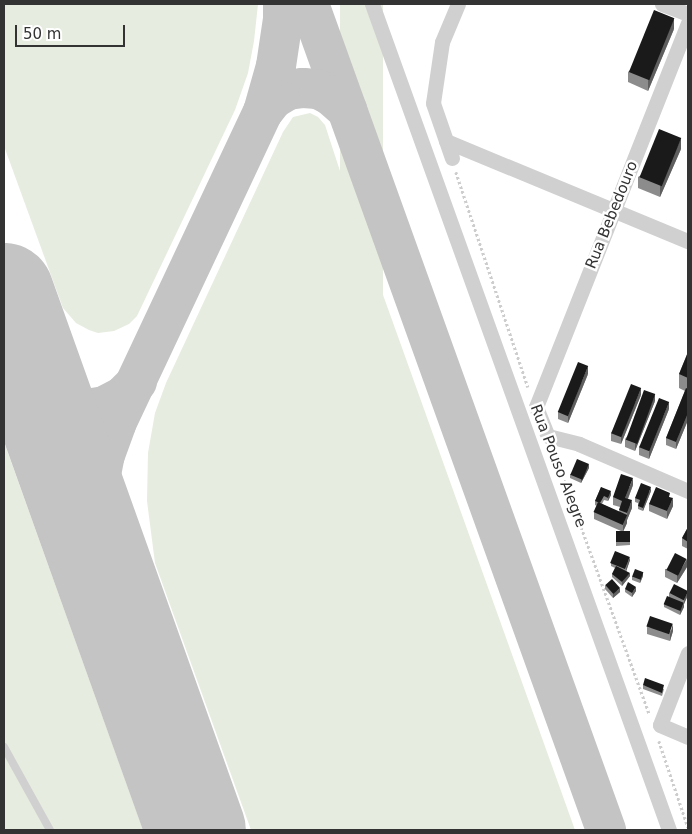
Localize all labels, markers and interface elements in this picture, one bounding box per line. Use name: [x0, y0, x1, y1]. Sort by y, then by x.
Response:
scale bar: [18, 15, 128, 47]
text: 50 m: [23, 25, 61, 43]
street label: Rua Bebedouro: [582, 158, 642, 272]
street label: Rua Pouso Alegre: [526, 402, 590, 530]

